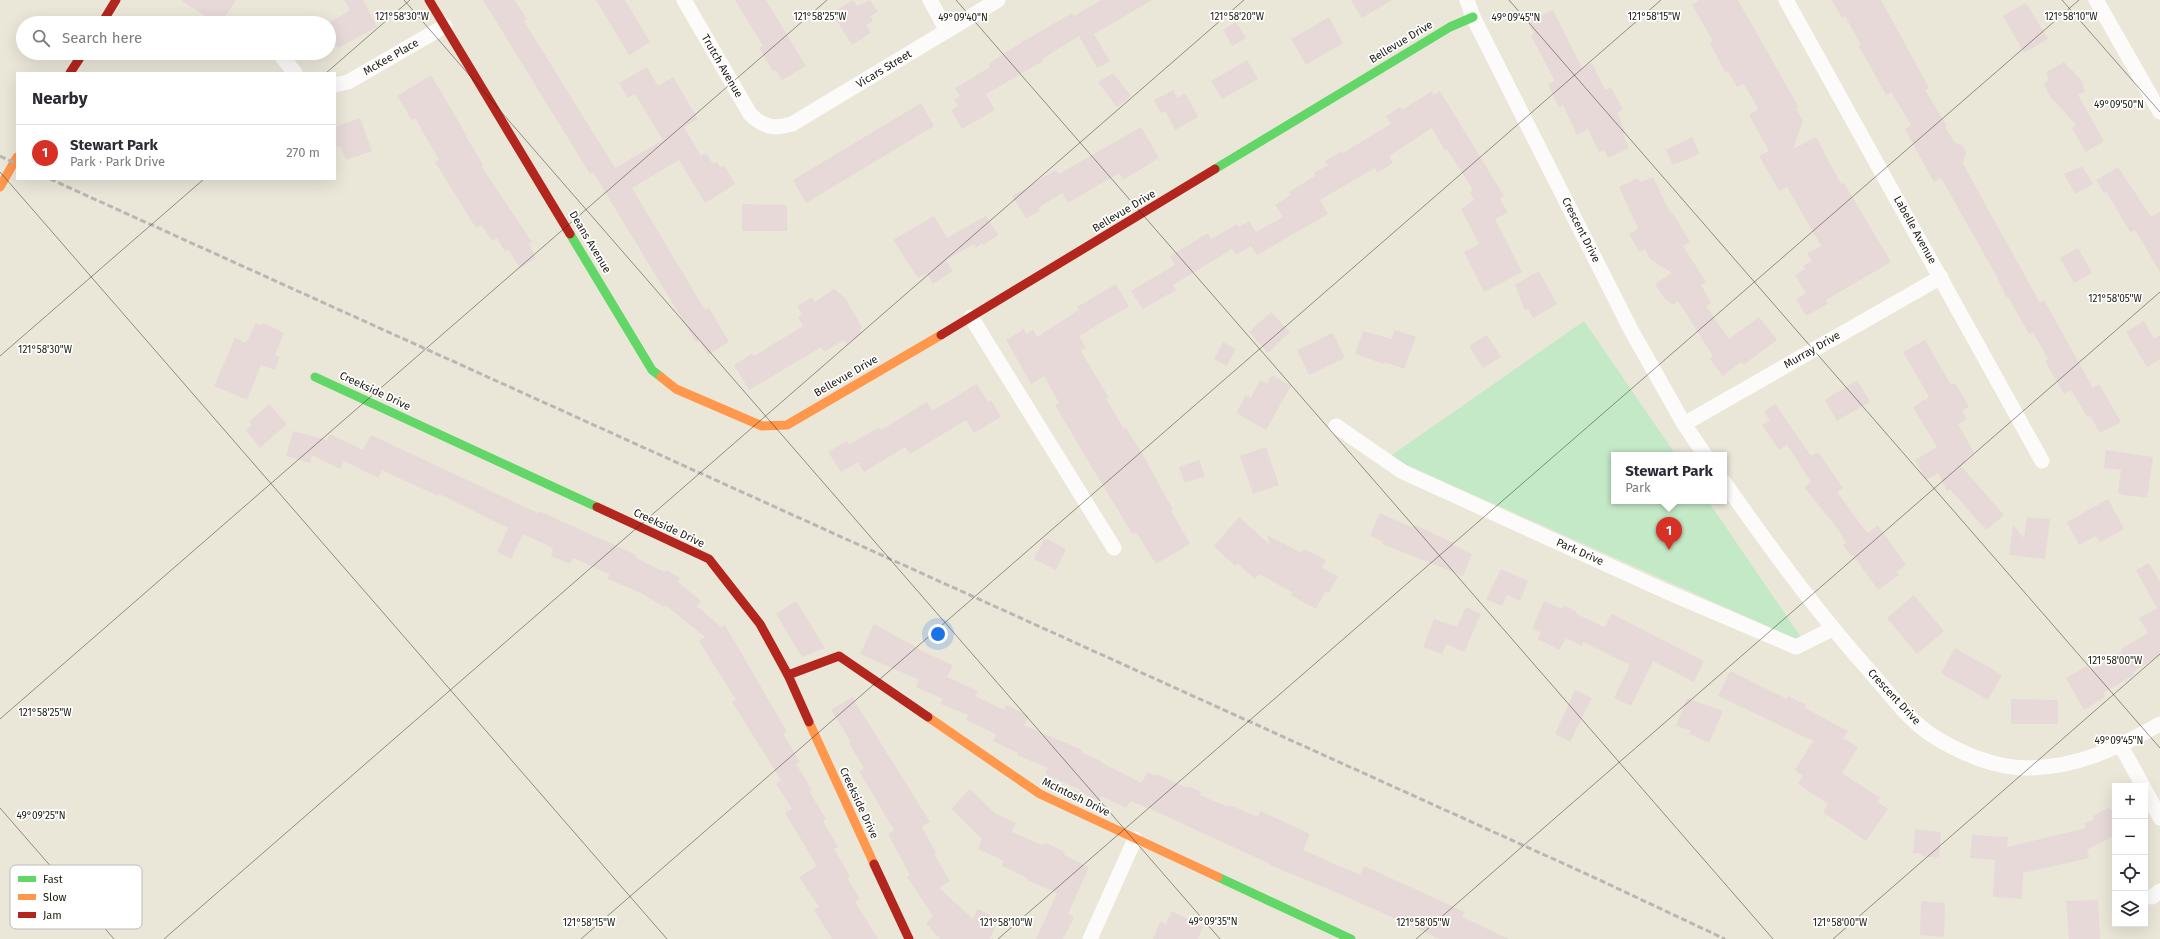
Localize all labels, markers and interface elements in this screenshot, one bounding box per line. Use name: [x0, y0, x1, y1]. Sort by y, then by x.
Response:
text: 121°58'30"W: [375, 11, 430, 23]
text: 121°58'25"W: [793, 11, 847, 23]
text: 121°58'20"W: [1210, 11, 1265, 23]
text: 121°58'15"W: [1628, 11, 1681, 23]
text: 121°58'10"W: [2044, 11, 2098, 23]
text: 49°09'40"N: [938, 12, 988, 24]
text: 49°09'45"N: [1492, 12, 1540, 24]
search box: [16, 16, 336, 60]
street label: Bellevue Drive: [1367, 18, 1435, 66]
icon: search: [30, 27, 52, 49]
text: Search here: [62, 29, 142, 47]
street label: Trutch Avenue: [699, 32, 745, 100]
street label: McKee Place: [361, 36, 421, 78]
street label: Vicars Street: [854, 47, 914, 91]
text: Nearby: [32, 88, 87, 109]
text: 49°09'50"N: [2094, 99, 2144, 111]
text: Stewart Park: [70, 136, 158, 154]
text: 1: [42, 145, 48, 160]
text: 270 m: [286, 145, 320, 160]
text: Park · Park Drive: [70, 154, 165, 169]
street label: Bellevue Drive: [1090, 187, 1158, 235]
street label: Labelle Avenue: [1891, 194, 1939, 266]
street label: Crescent Drive: [1559, 195, 1603, 265]
street label: Deans Avenue: [566, 209, 614, 275]
text: 121°58'05"W: [2088, 293, 2143, 305]
street label: Murray Drive: [1781, 329, 1843, 371]
text: 121°58'30"W: [18, 344, 73, 356]
street label: Bellevue Drive: [812, 352, 880, 400]
street label: Creekside Drive: [337, 369, 413, 413]
popup: [1611, 452, 1727, 504]
text: Stewart Park: [1625, 462, 1713, 480]
text: Park: [1625, 480, 1651, 495]
street label: Creekside Drive: [631, 506, 707, 550]
pin: 1: [1656, 517, 1682, 550]
street label: Park Drive: [1554, 536, 1606, 568]
your location: [928, 624, 948, 644]
text: 121°58'00"W: [2088, 655, 2143, 667]
street label: Crescent Drive: [1865, 667, 1923, 727]
text: 121°58'25"W: [18, 707, 72, 719]
text: 49°09'45"N: [2095, 735, 2143, 747]
street label: Creekside Drive: [837, 765, 881, 841]
street label: McIntosh Drive: [1040, 775, 1112, 819]
map controls: [2112, 783, 2148, 927]
button: +: [2112, 783, 2148, 819]
text: 49°09'25"N: [17, 810, 66, 822]
button: −: [2112, 819, 2148, 855]
button: locate: [2112, 855, 2148, 891]
legend: [10, 865, 142, 929]
text: Fast: [43, 873, 63, 886]
text: Slow: [43, 891, 67, 904]
button: layers: [2112, 891, 2148, 927]
text: Jam: [43, 909, 62, 922]
text: 49°09'35"N: [1188, 916, 1238, 928]
text: 121°58'15"W: [563, 917, 616, 929]
text: 121°58'10"W: [979, 917, 1033, 929]
text: 121°58'05"W: [1396, 917, 1451, 929]
text: 121°58'00"W: [1813, 917, 1868, 929]

